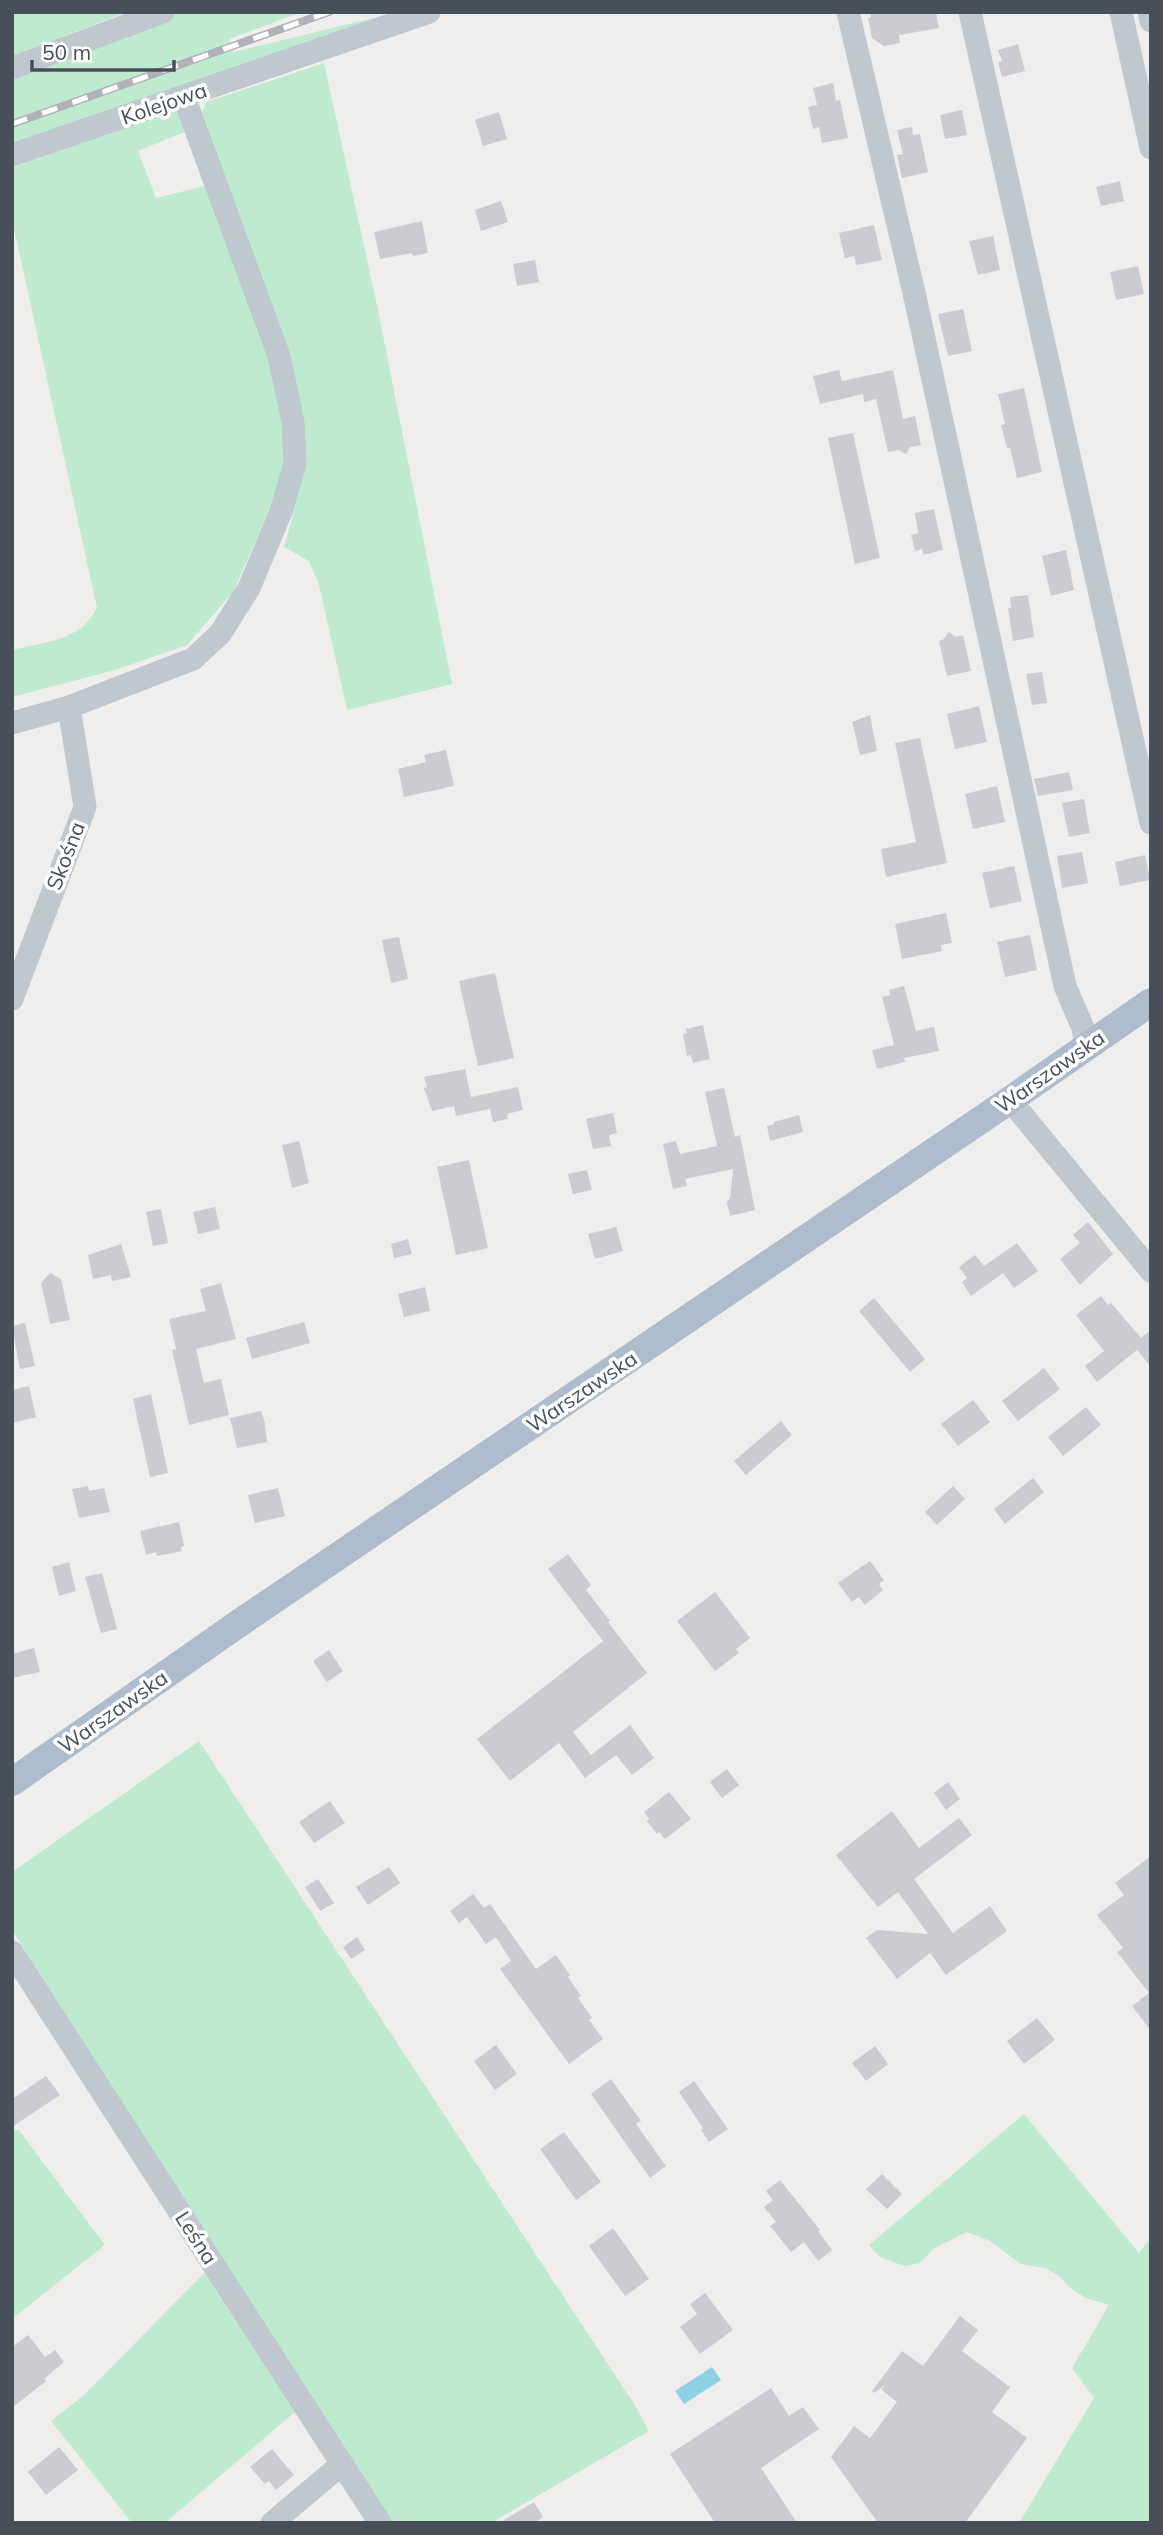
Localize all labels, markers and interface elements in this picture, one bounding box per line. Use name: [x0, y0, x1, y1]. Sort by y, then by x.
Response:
scale bar: [32, 28, 173, 72]
text: 50 m: [42, 39, 91, 65]
street label: Kolejowa: [117, 76, 210, 130]
street label: Skośna: [40, 818, 90, 893]
street label: Warszawska: [990, 1024, 1109, 1118]
street label: Warszawska: [521, 1345, 642, 1438]
street label: Warszawska: [53, 1664, 172, 1758]
street label: Leśna: [170, 2206, 224, 2269]

